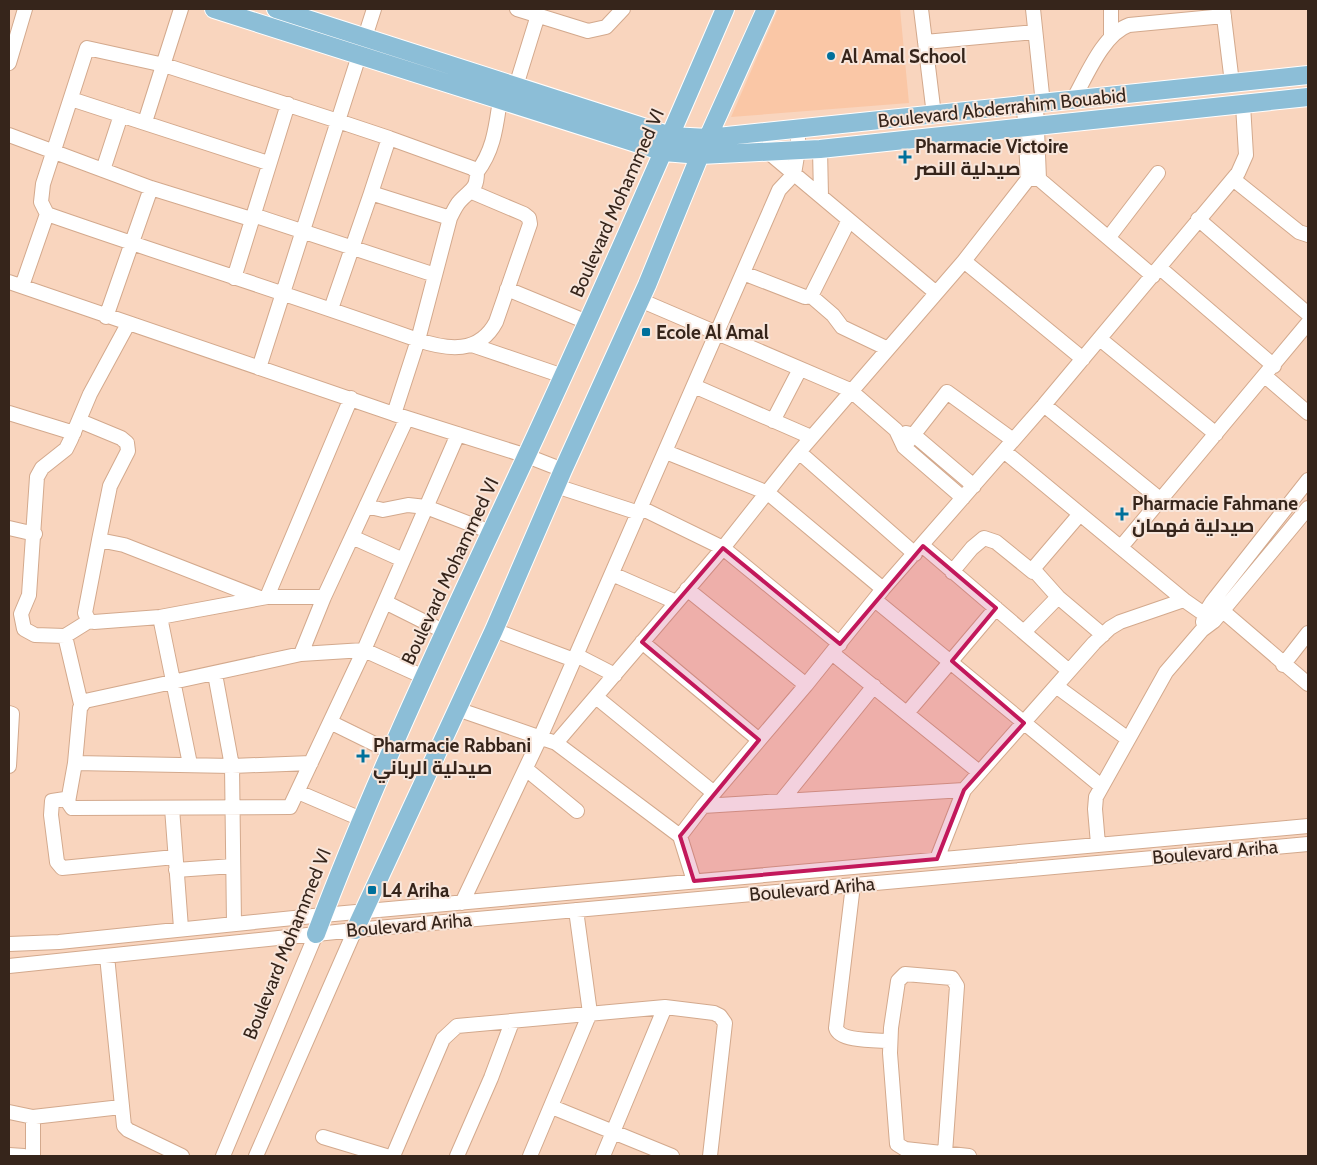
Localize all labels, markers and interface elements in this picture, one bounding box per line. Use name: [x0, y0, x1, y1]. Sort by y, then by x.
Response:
place label: Al Amal School: [841, 45, 966, 68]
marker: Al Amal School: [825, 50, 837, 62]
street label: Boulevard Abderrahim Bouabid: [877, 84, 1127, 132]
street label: Boulevard Mohammed VI: [565, 105, 669, 301]
place label: Pharmacie Victoire صيدلية النصر: [914, 135, 1069, 180]
marker: Pharmacie Victoire صيدلية النصر: [899, 151, 911, 163]
place label: Ecole Al Amal: [656, 321, 769, 344]
marker: Ecole Al Amal: [640, 326, 652, 338]
street label: Boulevard Mohammed VI: [396, 474, 504, 668]
place label: Pharmacie Fahmane صيدلية فهمان: [1132, 492, 1298, 537]
marker: Pharmacie Fahmane صيدلية فهمان: [1116, 508, 1128, 520]
place label: Pharmacie Rabbani صيدلية الرباني: [373, 734, 531, 783]
marker: Pharmacie Rabbani صيدلية الرباني: [357, 750, 369, 762]
street label: Boulevard Ariha: [1151, 835, 1279, 869]
street label: Boulevard Mohammed VI: [238, 845, 336, 1043]
street label: Boulevard Ariha: [748, 872, 876, 906]
place label: L4 Ariha: [382, 879, 450, 902]
marker: L4 Ariha: [366, 884, 378, 896]
street label: Boulevard Ariha: [345, 908, 473, 942]

